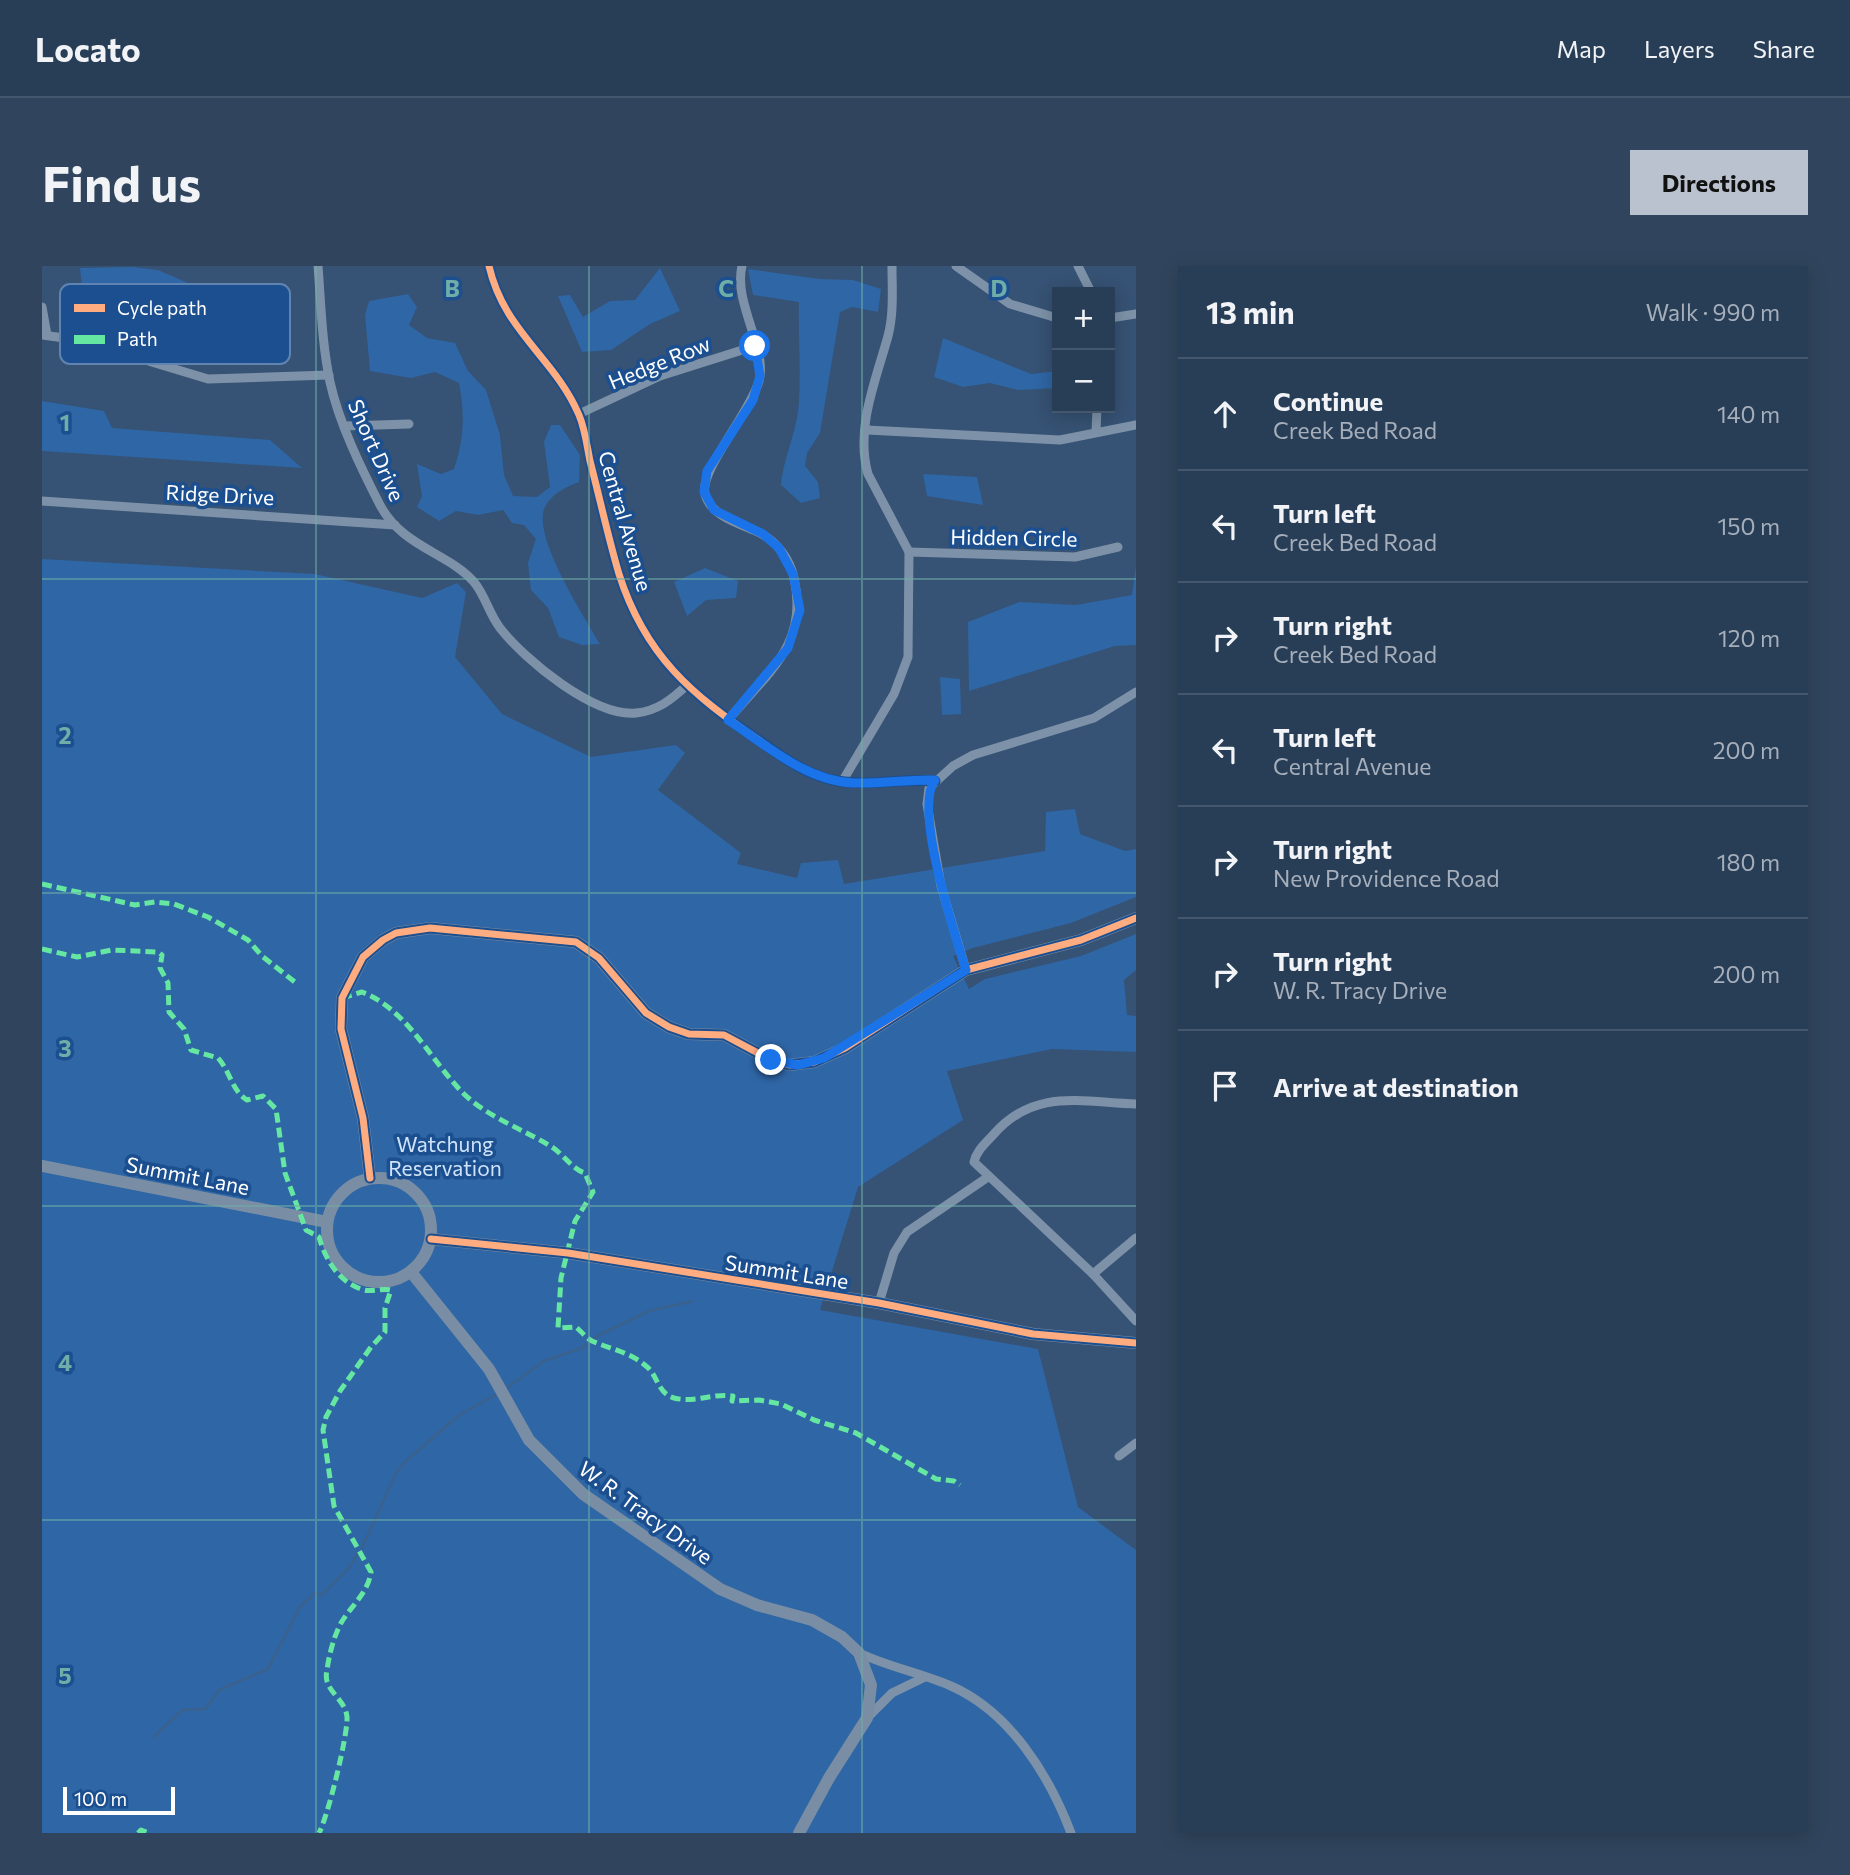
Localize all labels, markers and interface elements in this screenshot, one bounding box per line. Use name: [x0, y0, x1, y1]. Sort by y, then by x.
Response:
text: Locato: [35, 28, 141, 69]
text: Map: [1557, 34, 1606, 63]
text: Layers: [1644, 34, 1715, 63]
text: Share: [1753, 34, 1815, 63]
button: Directions: [1630, 150, 1808, 215]
text: Find us: [42, 152, 201, 212]
text: B: [444, 274, 460, 302]
text: C: [718, 274, 734, 302]
text: D: [991, 274, 1008, 302]
legend: [60, 284, 290, 364]
map controls: [1052, 287, 1115, 413]
button: +: [1052, 287, 1115, 350]
text: 13 min: [1206, 293, 1295, 330]
text: Cycle path: [117, 296, 207, 319]
text: Walk · 990 m: [1646, 298, 1780, 326]
text: Path: [117, 327, 158, 350]
street label: Hedge Row: [604, 330, 714, 394]
route start: [739, 330, 770, 361]
button: −: [1052, 350, 1115, 413]
text: Continue: [1273, 385, 1383, 416]
street label: Short Drive: [343, 395, 411, 505]
icon: ahead: [1206, 395, 1244, 433]
text: 140 m: [1717, 400, 1780, 428]
text: 1: [60, 408, 70, 436]
text: Creek Bed Road: [1273, 416, 1437, 444]
street label: Central Avenue: [594, 448, 658, 594]
street label: Ridge Drive: [165, 479, 275, 509]
text: Turn left: [1273, 497, 1376, 528]
icon: left: [1206, 507, 1244, 545]
text: 150 m: [1717, 512, 1780, 540]
street label: Hidden Circle: [950, 523, 1078, 551]
text: Creek Bed Road: [1273, 528, 1437, 556]
text: Turn right: [1273, 609, 1392, 640]
icon: right: [1206, 619, 1244, 657]
text: 120 m: [1718, 624, 1780, 652]
text: Creek Bed Road: [1273, 640, 1437, 668]
text: 2: [58, 721, 72, 749]
text: Turn left: [1273, 721, 1376, 752]
icon: left: [1206, 731, 1244, 769]
text: 200 m: [1713, 736, 1780, 764]
text: Central Avenue: [1273, 752, 1431, 780]
text: Turn right: [1273, 833, 1392, 864]
icon: right: [1206, 843, 1244, 881]
text: 180 m: [1717, 848, 1780, 876]
text: New Providence Road: [1273, 864, 1499, 892]
text: Turn right: [1273, 945, 1392, 976]
icon: right: [1206, 955, 1244, 993]
text: 200 m: [1713, 960, 1780, 988]
text: W. R. Tracy Drive: [1273, 976, 1447, 1004]
text: 3: [58, 1034, 72, 1062]
route end: [755, 1044, 786, 1075]
icon: arrive: [1206, 1067, 1244, 1105]
text: Arrive at destination: [1273, 1071, 1519, 1102]
park label: Watchung Reservation: [388, 1131, 502, 1180]
street label: Summit Lane: [124, 1151, 252, 1199]
street label: Summit Lane: [723, 1249, 851, 1293]
text: 4: [58, 1348, 72, 1376]
street label: W. R. Tracy Drive: [574, 1455, 718, 1569]
text: 5: [58, 1661, 72, 1689]
scale bar: [63, 1784, 175, 1816]
text: 100 m: [74, 1787, 127, 1810]

